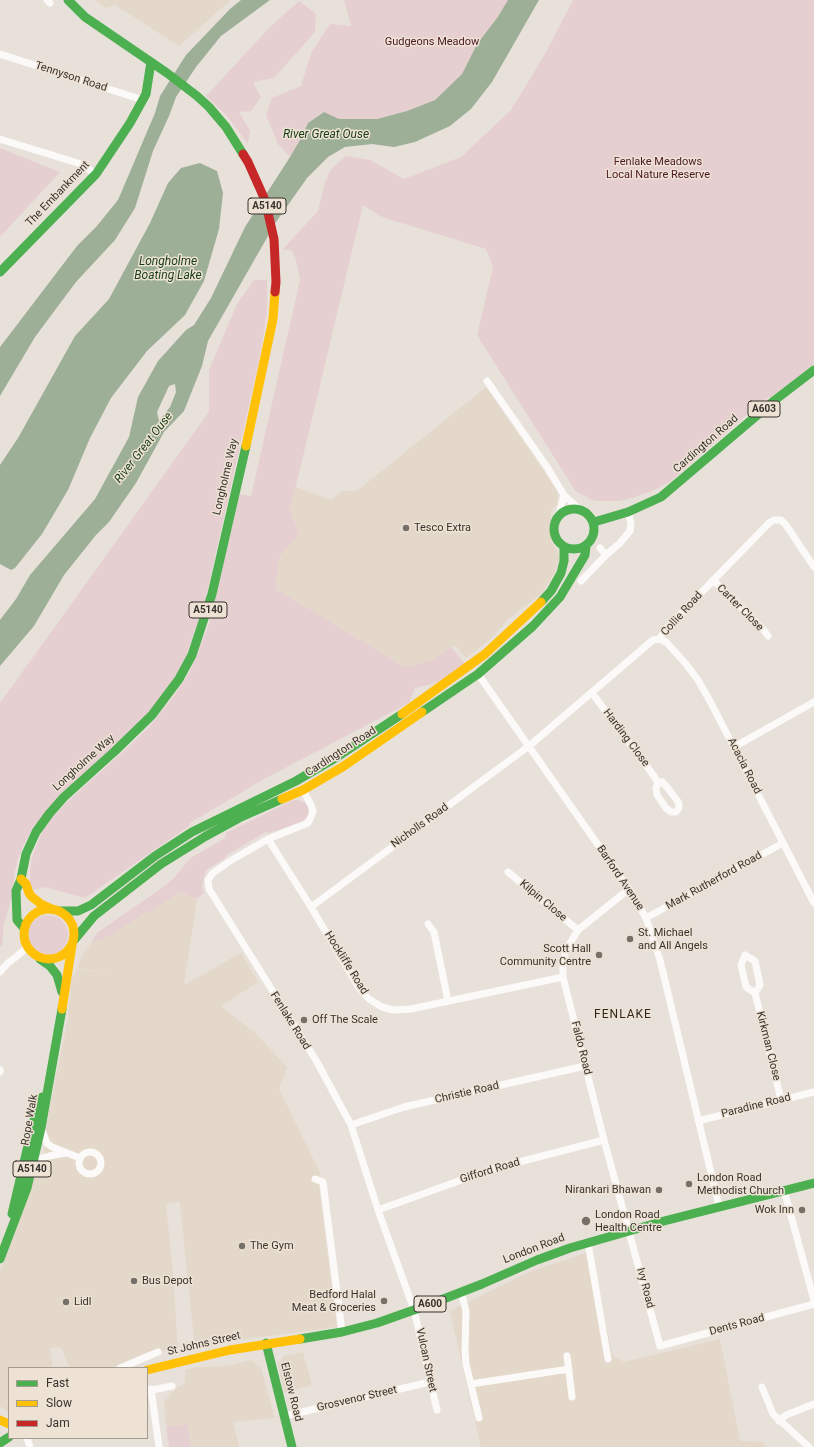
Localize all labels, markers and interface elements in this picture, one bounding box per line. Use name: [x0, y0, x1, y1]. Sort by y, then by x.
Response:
park label: Gudgeons Meadow: [385, 35, 479, 49]
street label: Tennyson Road: [33, 59, 109, 95]
water label: River Great Ouse: [283, 128, 369, 142]
park label: Fenlake Meadows Local Nature Reserve: [606, 155, 710, 181]
street label: The Embankment: [23, 158, 93, 230]
road number: A5140: [248, 198, 286, 214]
water label: Longholme Boating Lake: [134, 255, 202, 283]
road number: A603: [748, 401, 780, 417]
water label: River Great Ouse: [112, 410, 176, 486]
street label: Cardington Road: [671, 412, 741, 476]
street label: Longholme Way: [211, 437, 241, 517]
place label: Tesco Extra: [414, 521, 471, 535]
marker: Tesco Extra: [401, 523, 411, 533]
street label: Carter Close: [714, 582, 766, 634]
street label: Collie Road: [659, 589, 705, 639]
road number: A5140: [189, 602, 227, 618]
street label: Harding Close: [600, 707, 652, 769]
street label: Cardington Road: [303, 724, 379, 780]
street label: Longholme Way: [50, 732, 118, 794]
street label: Acacia Road: [724, 736, 764, 796]
street label: Nicholls Road: [389, 801, 451, 851]
street label: Barford Avenue: [593, 843, 647, 913]
street label: Mark Rutherford Road: [664, 849, 764, 913]
street label: Kilpin Close: [517, 877, 569, 925]
place label: St. Michael and All Angels: [638, 926, 708, 952]
street label: Hockliffe Road: [321, 929, 371, 997]
marker: St. Michael and All Angels: [625, 934, 635, 944]
place label: Scott Hall Community Centre: [500, 942, 591, 968]
marker: Scott Hall Community Centre: [594, 950, 604, 960]
street label: Fenlake Road: [267, 990, 313, 1052]
district label: FENLAKE: [594, 1008, 652, 1022]
street label: Kirkman Close: [753, 1010, 783, 1082]
place label: Off The Scale: [312, 1013, 378, 1027]
marker: Off The Scale: [299, 1015, 309, 1025]
street label: Faldo Road: [568, 1020, 594, 1076]
street label: Christie Road: [434, 1079, 500, 1107]
street label: Paradine Road: [720, 1091, 792, 1121]
street label: Rope Walk: [19, 1093, 41, 1147]
street label: Gifford Road: [458, 1156, 522, 1186]
road number: A5140: [13, 1161, 51, 1177]
place label: London Road Methodist Church: [697, 1171, 784, 1197]
marker: London Road Methodist Church: [684, 1179, 694, 1189]
place label: Nirankari Bhawan: [565, 1183, 651, 1197]
marker: Nirankari Bhawan: [654, 1185, 664, 1195]
place label: Wok Inn: [755, 1203, 794, 1217]
marker: Wok Inn: [797, 1205, 807, 1215]
place label: London Road Health Centre: [595, 1208, 662, 1234]
marker: London Road Health Centre: [580, 1215, 592, 1227]
street label: London Road: [501, 1231, 567, 1267]
place label: The Gym: [250, 1239, 294, 1253]
marker: The Gym: [237, 1241, 247, 1251]
street label: Ivy Road: [633, 1266, 657, 1310]
place label: Bus Depot: [142, 1274, 192, 1288]
marker: Bus Depot: [129, 1276, 139, 1286]
place label: Bedford Halal Meat & Groceries: [292, 1288, 376, 1314]
place label: Lidl: [74, 1295, 91, 1309]
marker: Bedford Halal Meat & Groceries: [379, 1296, 389, 1306]
road number: A600: [414, 1296, 446, 1312]
marker: Lidl: [61, 1297, 71, 1307]
street label: Dents Road: [708, 1311, 766, 1339]
street label: Vulcan Street: [413, 1327, 439, 1393]
street label: St Johns Street: [166, 1329, 242, 1359]
street label: Elstow Road: [277, 1361, 305, 1423]
legend: [8, 1367, 148, 1439]
text: Fast: [46, 1376, 69, 1390]
street label: Grosvenor Street: [316, 1383, 398, 1415]
text: Slow: [46, 1396, 72, 1410]
text: Jam: [46, 1416, 70, 1430]

